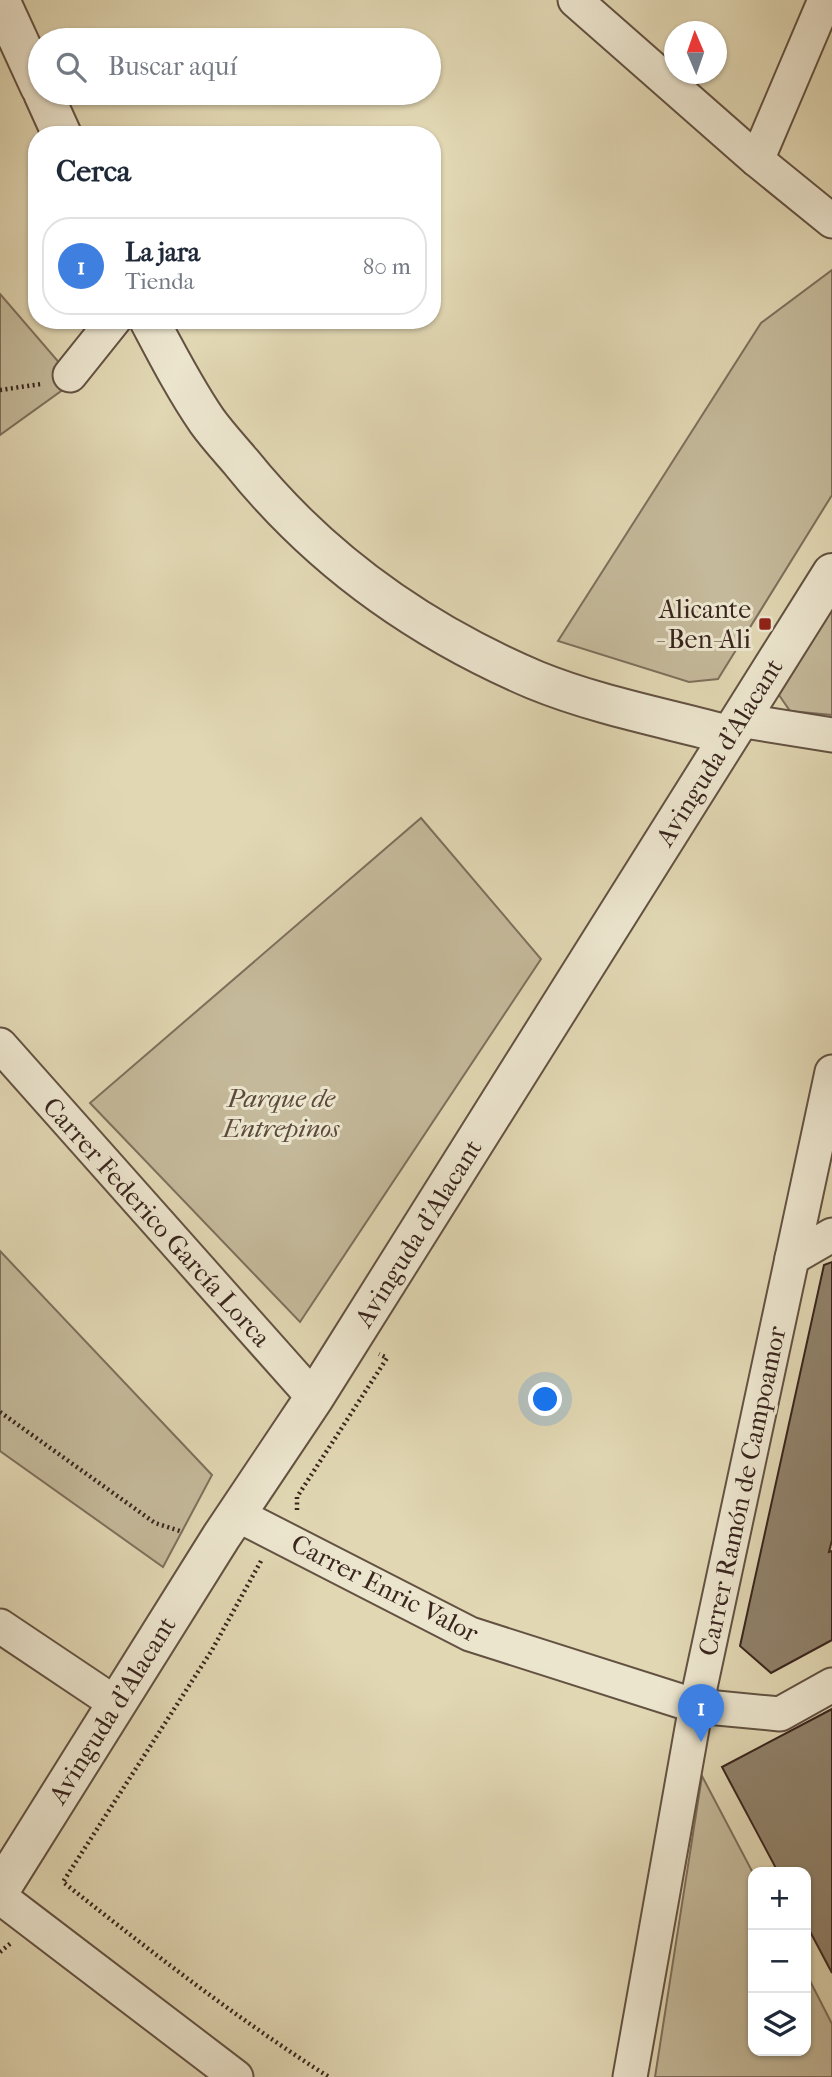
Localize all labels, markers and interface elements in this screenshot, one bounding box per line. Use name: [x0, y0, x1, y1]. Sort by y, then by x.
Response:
north arrow: [664, 21, 727, 84]
search box: [28, 28, 441, 105]
icon: search: [52, 48, 90, 86]
text: Buscar aquí: [108, 51, 237, 82]
text: Cerca: [56, 154, 131, 189]
text: La jara: [125, 237, 200, 268]
text: 1: [77, 253, 85, 280]
text: 80 m: [363, 253, 411, 280]
text: Tienda: [125, 268, 194, 295]
place label: Alicante - Ben-Ali: [655, 594, 751, 655]
marker: Alicante - Ben-Ali: [757, 616, 773, 632]
street label: Avinguda d'Alacant: [649, 652, 790, 853]
park label: Parque de Entrepinos: [221, 1083, 340, 1144]
street label: Carrer Federico García Lorca: [36, 1091, 277, 1354]
street label: Avinguda d'Alacant: [348, 1133, 489, 1334]
street label: Carrer Ramón de Campoamor: [692, 1324, 793, 1659]
your location: [528, 1382, 562, 1416]
street label: Carrer Enric Valor: [286, 1528, 484, 1649]
street label: Avinguda d'Alacant: [42, 1610, 183, 1811]
pin: 1: [678, 1684, 724, 1742]
map controls: [748, 1867, 811, 2056]
button: +: [748, 1867, 811, 1930]
button: −: [748, 1930, 811, 1993]
button: layers: [748, 1993, 811, 2056]

